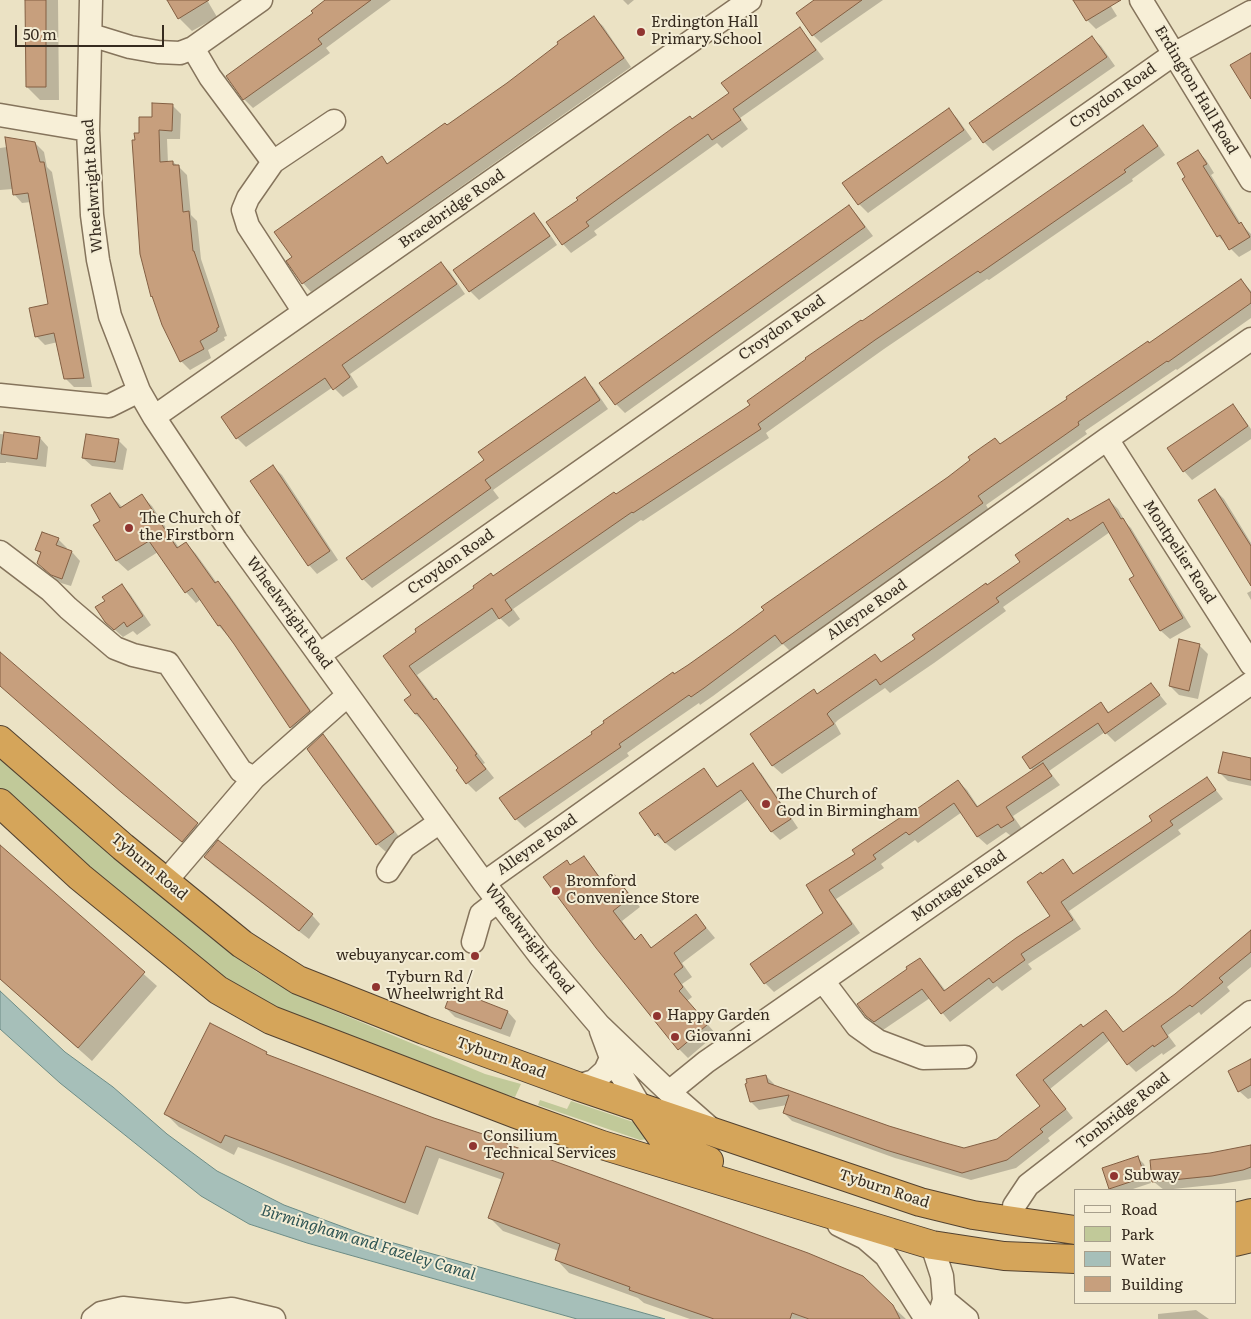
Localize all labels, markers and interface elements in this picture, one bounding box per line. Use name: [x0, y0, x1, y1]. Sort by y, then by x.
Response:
place label: Erdington Hall Primary School: [651, 14, 762, 49]
scale bar: [18, 15, 166, 47]
text: 50 m: [23, 22, 57, 45]
street label: Erdington Hall Road: [1151, 23, 1241, 157]
marker: Erdington Hall Primary School: [635, 26, 647, 38]
street label: Croydon Road: [1066, 60, 1160, 132]
street label: Wheelwright Road: [79, 118, 107, 254]
street label: Bracebridge Road: [396, 166, 508, 252]
street label: Croydon Road: [735, 292, 829, 364]
street label: Montpelier Road: [1139, 497, 1219, 607]
place label: The Church of the Firstborn: [139, 510, 239, 545]
marker: The Church of the Firstborn: [123, 522, 135, 534]
street label: Croydon Road: [404, 526, 498, 598]
street label: Wheelwright Road: [242, 553, 336, 673]
street label: Alleyne Road: [823, 576, 911, 644]
place label: The Church of God in Birmingham: [776, 786, 918, 821]
marker: The Church of God in Birmingham: [760, 798, 772, 810]
street label: Alleyne Road: [493, 811, 581, 879]
street label: Tyburn Road: [107, 830, 191, 904]
street label: Montague Road: [908, 847, 1010, 925]
place label: Bromford Convenience Store: [566, 873, 699, 908]
street label: Wheelwright Road: [481, 880, 577, 998]
marker: Bromford Convenience Store: [550, 885, 562, 897]
place label: webuyanycar.com: [336, 947, 465, 965]
marker: webuyanycar.com: [469, 950, 481, 962]
place label: Tyburn Rd / Wheelwright Rd: [386, 969, 504, 1004]
marker: Tyburn Rd / Wheelwright Rd: [370, 981, 382, 993]
place label: Happy Garden: [667, 1007, 770, 1025]
marker: Happy Garden: [651, 1010, 663, 1022]
place label: Giovanni: [685, 1028, 751, 1046]
marker: Giovanni: [669, 1031, 681, 1043]
street label: Tyburn Road: [454, 1033, 548, 1083]
street label: Tonbridge Road: [1073, 1069, 1173, 1153]
place label: Consilium Technical Services: [483, 1128, 616, 1163]
marker: Consilium Technical Services: [467, 1140, 479, 1152]
street label: Tyburn Road: [836, 1166, 932, 1212]
place label: Subway: [1124, 1167, 1180, 1185]
marker: Subway: [1108, 1170, 1120, 1182]
legend: [1074, 1189, 1236, 1304]
text: Road: [1121, 1197, 1157, 1220]
water label: Birmingham and Fazeley Canal: [258, 1201, 478, 1285]
text: Park: [1121, 1222, 1154, 1245]
text: Water: [1121, 1247, 1166, 1270]
text: Building: [1121, 1272, 1183, 1295]

